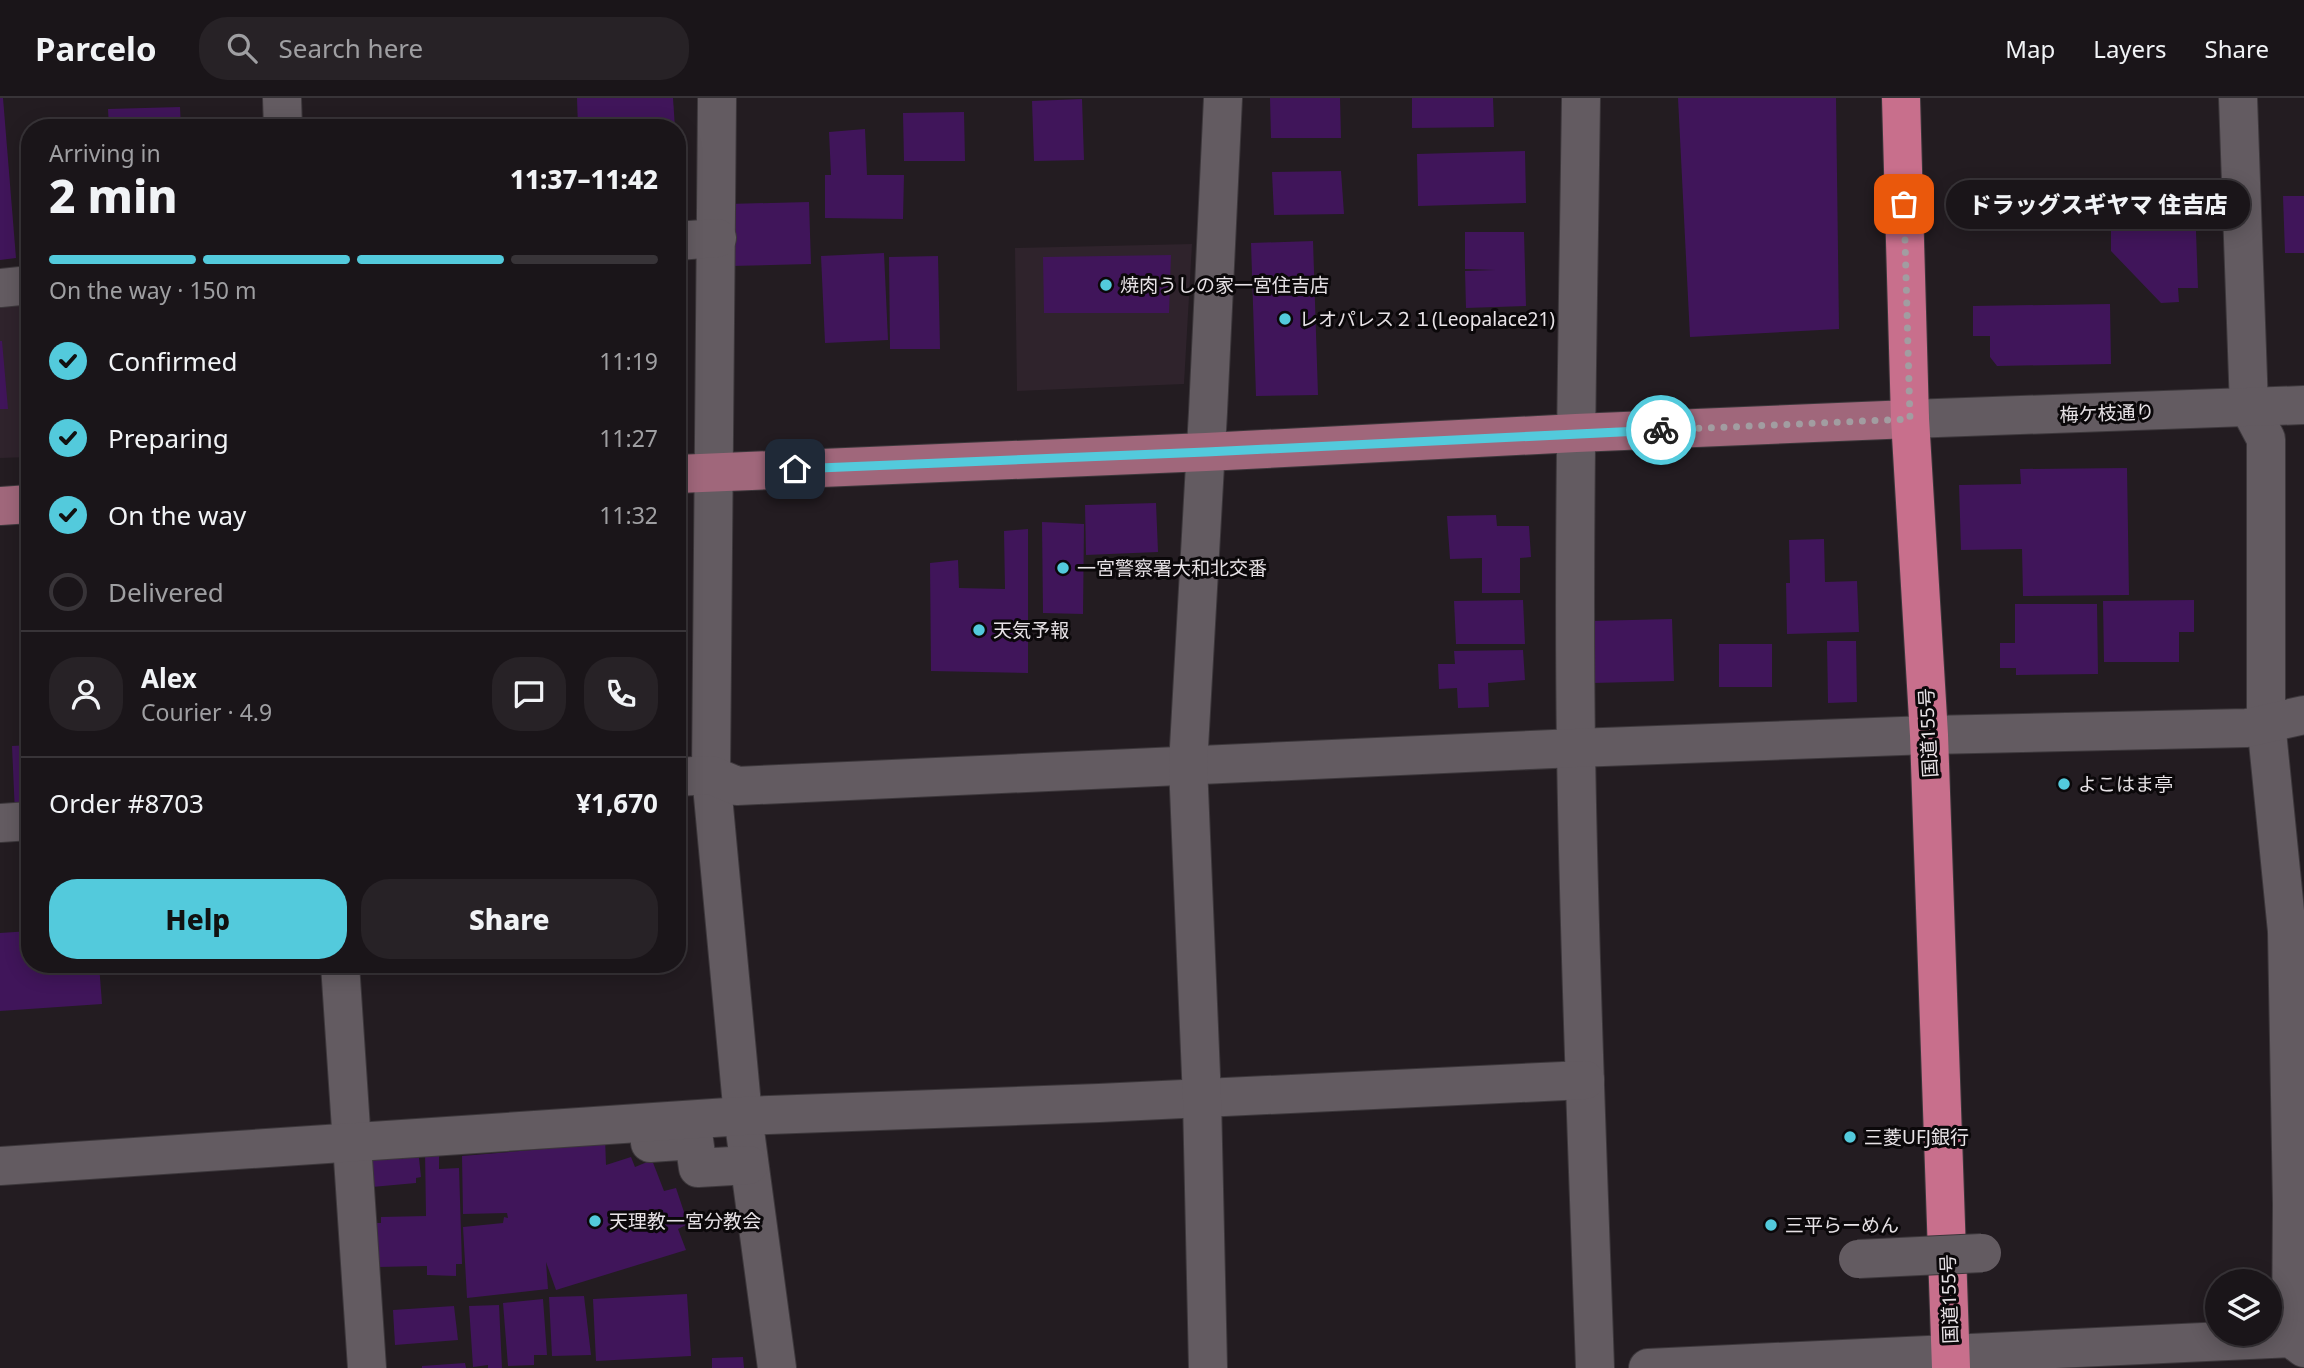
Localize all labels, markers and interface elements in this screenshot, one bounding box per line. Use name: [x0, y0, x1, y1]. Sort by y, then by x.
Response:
search box: [199, 17, 689, 80]
text: Parcelo: [35, 26, 157, 71]
icon: search: [223, 29, 261, 67]
text: Search here: [279, 30, 423, 66]
text: Map: [2005, 32, 2055, 65]
text: Layers: [2093, 32, 2167, 65]
text: Share: [2205, 32, 2269, 65]
text: Arriving in: [49, 137, 161, 169]
text: 11:37–11:42: [510, 161, 658, 197]
text: 2 min: [49, 164, 178, 226]
pin: [1874, 174, 1934, 234]
callout: ドラッグスギヤマ 住吉店: [1946, 180, 2250, 228]
icon: bag: [1885, 185, 1923, 223]
text: ドラッグスギヤマ 住吉店: [1969, 188, 2227, 220]
place label: 焼肉うしの家一宮住吉店: [1120, 272, 1329, 298]
text: On the way · 150 m: [49, 274, 256, 306]
marker: 焼肉うしの家一宮住吉店: [1098, 277, 1114, 293]
place label: レオパレス２１(Leopalace21): [1299, 306, 1555, 332]
marker: レオパレス２１(Leopalace21): [1277, 311, 1293, 327]
icon: check: [49, 342, 87, 380]
text: Confirmed: [108, 343, 238, 379]
text: 11:19: [599, 345, 658, 377]
courier: [1626, 395, 1696, 465]
street label: 梅ケ枝通り: [2059, 398, 2155, 428]
icon: bike: [1642, 411, 1680, 449]
icon: check: [49, 419, 87, 457]
text: Preparing: [108, 420, 229, 456]
text: 11:27: [599, 422, 658, 454]
pin: [765, 439, 825, 499]
icon: home: [776, 450, 814, 488]
icon: check: [49, 496, 87, 534]
text: On the way: [108, 497, 246, 533]
text: 11:32: [599, 499, 658, 531]
place label: 一宮警察署大和北交番: [1077, 555, 1267, 581]
marker: 一宮警察署大和北交番: [1055, 560, 1071, 576]
text: Delivered: [108, 574, 224, 610]
place label: 天気予報: [993, 617, 1069, 643]
marker: 天気予報: [971, 622, 987, 638]
button: person: [49, 657, 123, 731]
button: chat: [492, 657, 566, 731]
button: phone: [584, 657, 658, 731]
text: Alex: [141, 660, 197, 696]
street label: 国道155号: [1913, 688, 1943, 778]
text: Courier · 4.9: [141, 696, 272, 728]
place label: よこはま亭: [2078, 771, 2173, 797]
marker: よこはま亭: [2056, 776, 2072, 792]
text: Order #8703: [49, 785, 204, 821]
text: ¥1,670: [576, 785, 658, 821]
button: Help: [49, 879, 347, 959]
button: Share: [361, 879, 658, 959]
place label: 三菱UFJ銀行: [1864, 1124, 1969, 1150]
marker: 三菱UFJ銀行: [1842, 1129, 1858, 1145]
place label: 天理教一宮分教会: [609, 1208, 761, 1234]
place label: 三平らーめん: [1785, 1212, 1899, 1238]
marker: 天理教一宮分教会: [587, 1213, 603, 1229]
marker: 三平らーめん: [1763, 1217, 1779, 1233]
street label: 国道155号: [1934, 1254, 1964, 1344]
map controls: [2205, 1269, 2282, 1346]
button: layers: [2205, 1269, 2282, 1346]

